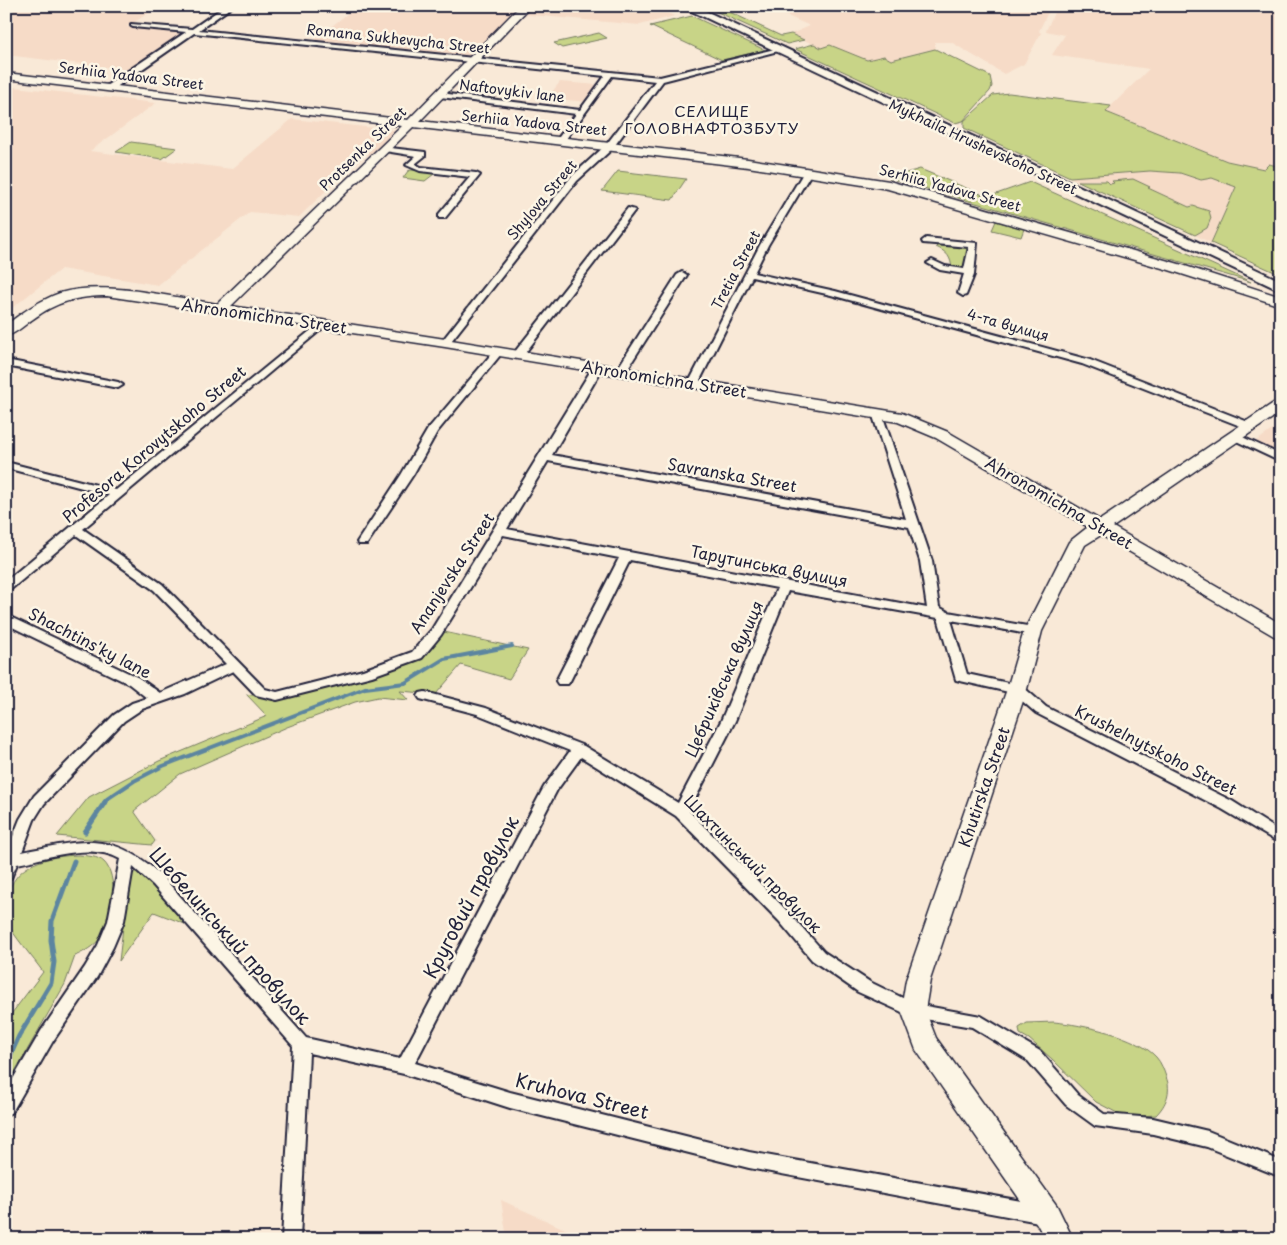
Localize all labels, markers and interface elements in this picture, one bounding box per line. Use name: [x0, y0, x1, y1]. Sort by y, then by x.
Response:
street label: Romana Sukhevycha Street: [305, 18, 491, 59]
street label: Serhiia Yadova Street: [57, 56, 205, 95]
street label: Naftovykiv lane: [458, 74, 566, 107]
street label: Mykhaila Hrushevskoho Street: [886, 94, 1081, 200]
district label: СЕЛИЩЕ ГОЛОВНАФТОЗБУТУ: [625, 99, 799, 139]
street label: Protsenka Street: [314, 101, 411, 196]
street label: Serhiia Yadova Street: [460, 104, 608, 141]
street label: Shylova Street: [502, 155, 582, 244]
street label: Serhiia Yadova Street: [877, 158, 1024, 217]
street label: Tretia Street: [706, 226, 765, 313]
street label: Ahronomichna Street: [180, 292, 348, 338]
street label: 4-та вулиця: [965, 303, 1051, 346]
street label: Ahronomichna Street: [580, 353, 748, 403]
street label: Profesora Korovytskoho Street: [56, 359, 251, 527]
street label: Ahronomichna Street: [981, 450, 1138, 554]
street label: Savranska Street: [666, 451, 799, 497]
street label: Ananjevska Street: [403, 507, 499, 638]
street label: Тарутинська вулиця: [689, 538, 850, 592]
street label: Цебриківська вулиця: [678, 596, 768, 761]
street label: Shachtins'ky lane: [25, 601, 156, 683]
street label: Krushelnytskoho Street: [1071, 698, 1242, 801]
street label: Khutirska Street: [951, 723, 1015, 850]
street label: Шахтинський провулок: [679, 789, 829, 938]
street label: Круговий провулок: [415, 809, 525, 983]
street label: Шебелинський провулок: [143, 841, 319, 1031]
street label: Kruhova Street: [513, 1065, 652, 1125]

